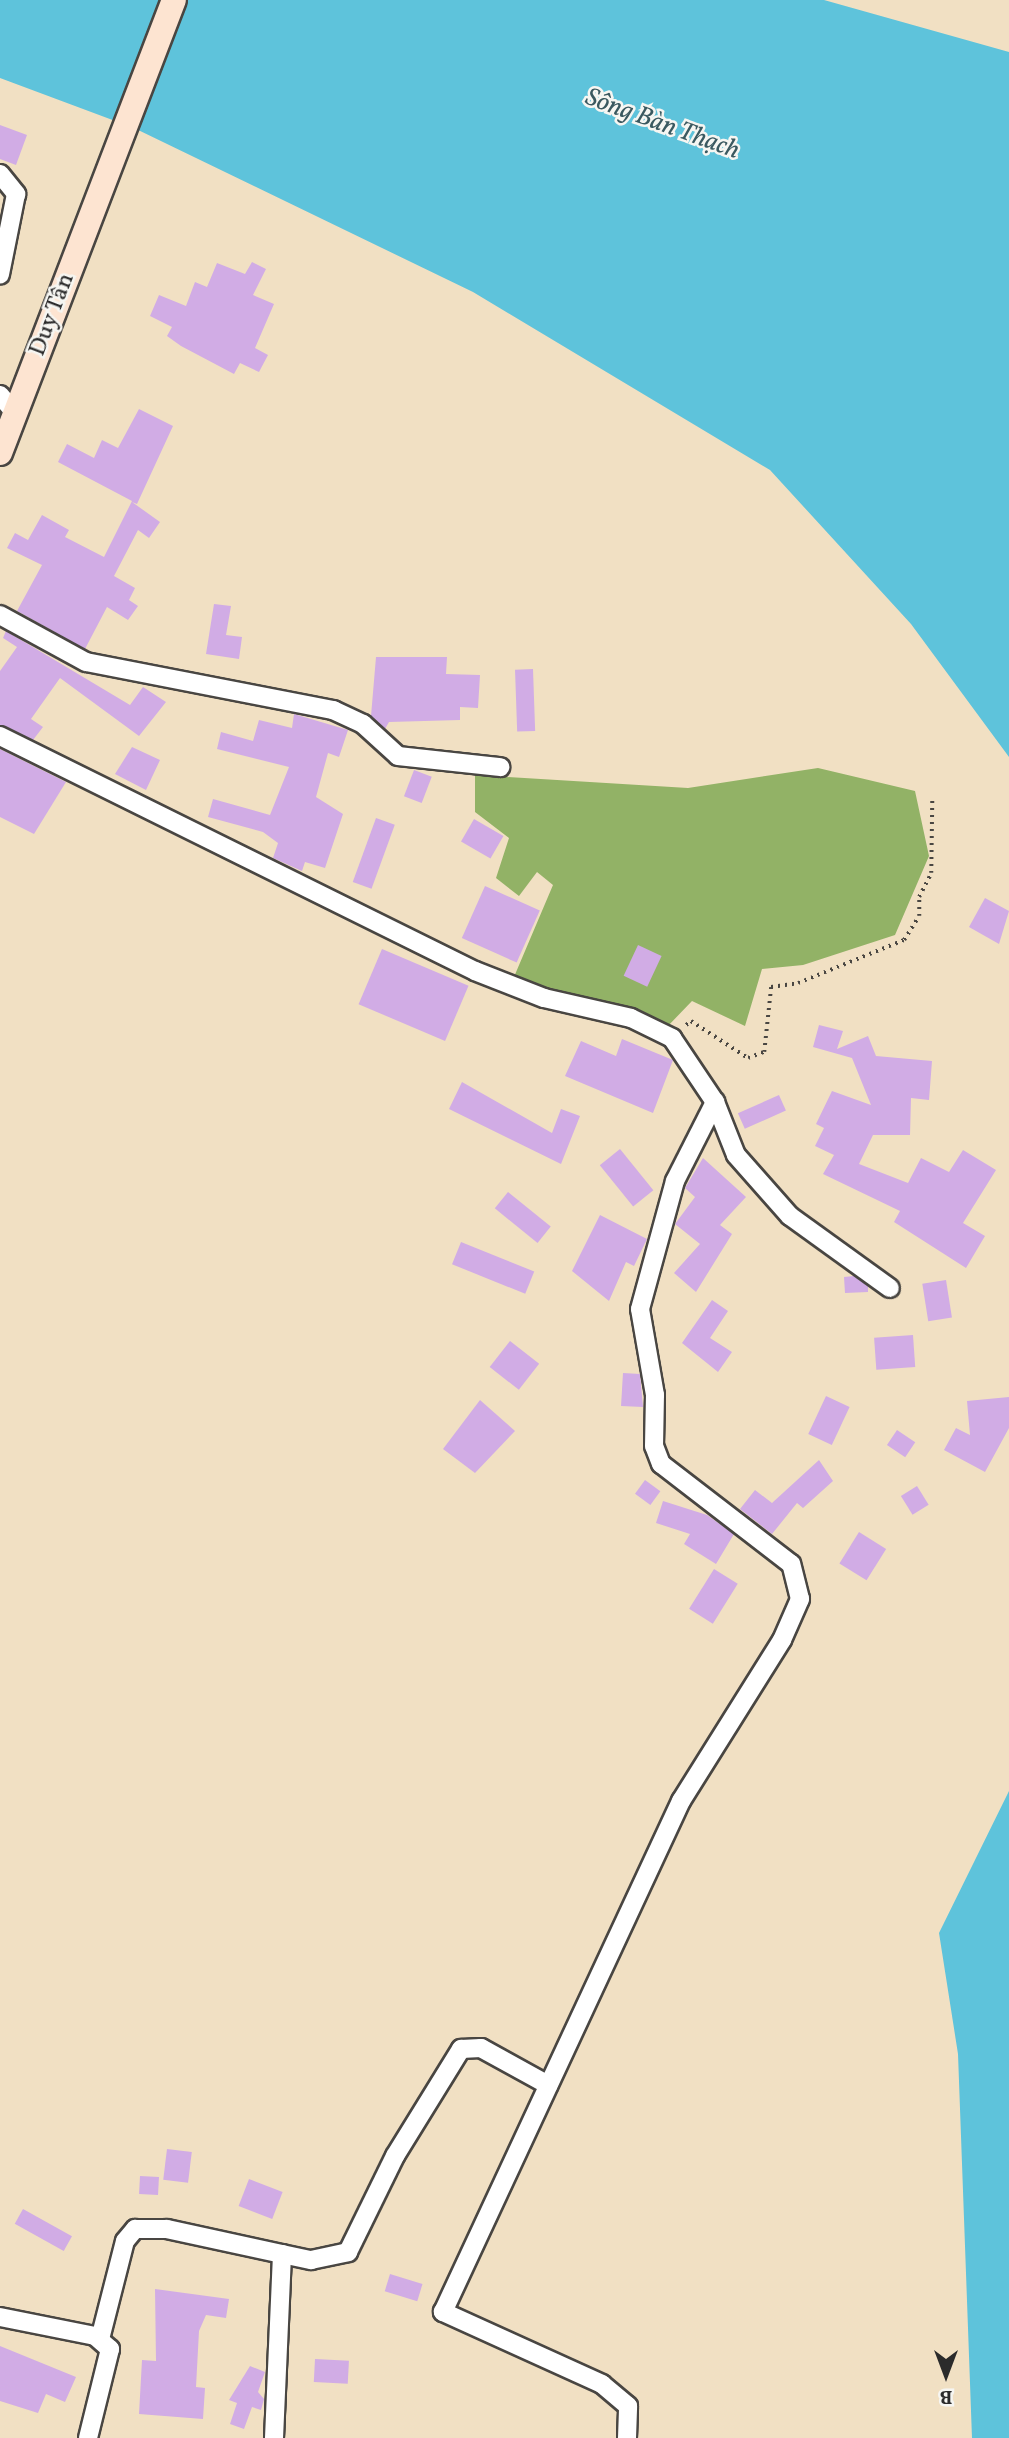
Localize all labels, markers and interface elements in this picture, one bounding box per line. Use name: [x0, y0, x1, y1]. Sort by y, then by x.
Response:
water label: Sông Bàn Thạch: [581, 83, 743, 167]
street label: Duy Tân: [24, 269, 82, 361]
north arrow: [911, 2340, 981, 2410]
text: B: [940, 2383, 952, 2409]

